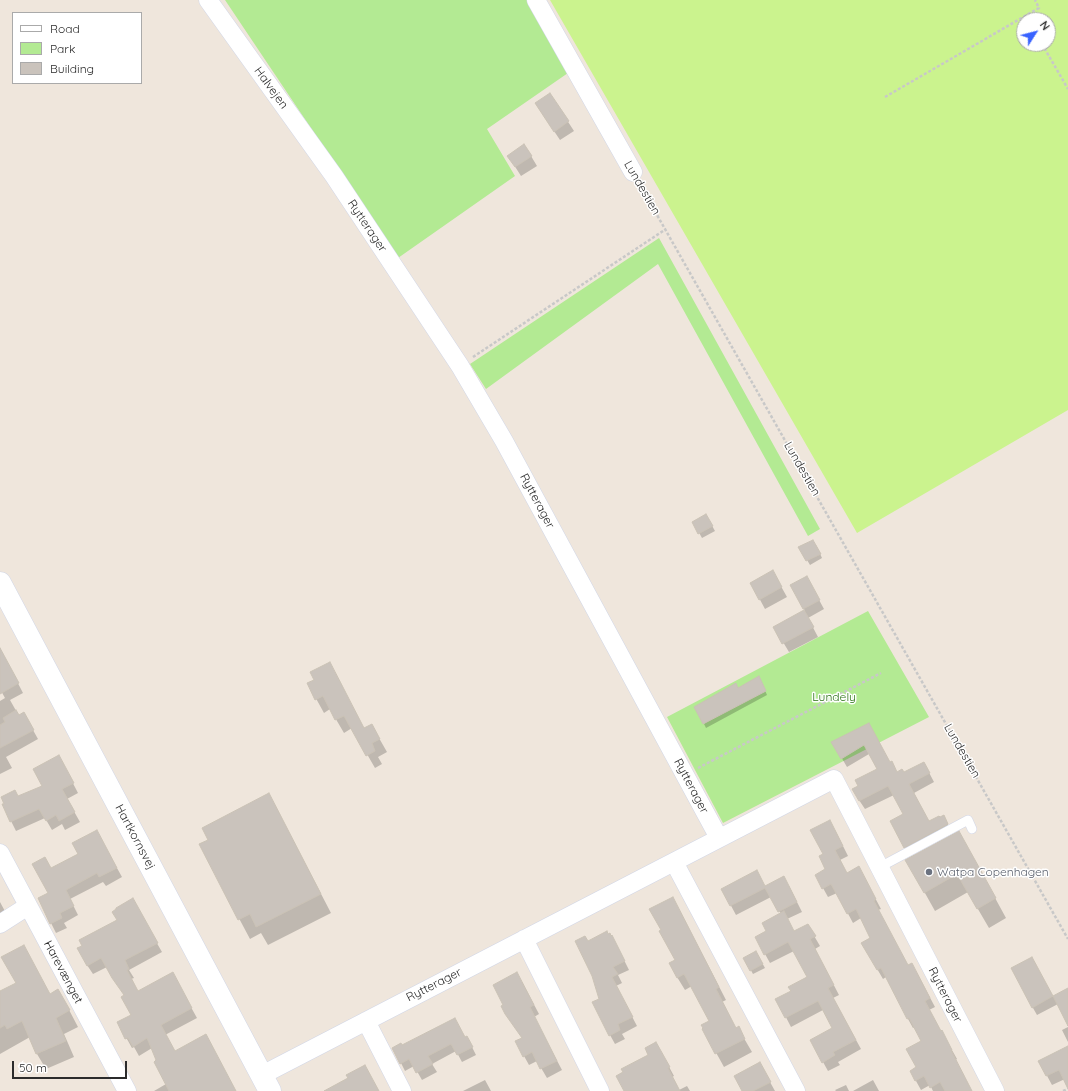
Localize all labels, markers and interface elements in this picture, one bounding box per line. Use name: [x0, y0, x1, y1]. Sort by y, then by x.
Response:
legend: [12, 12, 142, 84]
north arrow: [1016, 12, 1056, 52]
text: N: [1037, 18, 1053, 33]
text: Road: [50, 21, 80, 36]
text: Park: [50, 41, 75, 56]
text: Building: [50, 61, 94, 76]
street label: Halvejen: [251, 64, 291, 112]
street label: Lundestien: [621, 158, 663, 218]
street label: Rytterager: [344, 197, 390, 255]
street label: Lundestien: [781, 439, 823, 499]
street label: Rytterager: [517, 471, 557, 531]
park label: Lundely: [812, 690, 856, 704]
street label: Lundestien: [941, 721, 983, 781]
street label: Rytterager: [671, 756, 711, 816]
street label: Hartkornsvej: [112, 802, 158, 872]
place label: Watpa Copenhagen: [937, 865, 1049, 879]
marker: Watpa Copenhagen: [924, 867, 934, 877]
street label: Harevænget: [40, 938, 86, 1006]
street label: Rytterager: [404, 965, 464, 1005]
street label: Rytterager: [925, 965, 965, 1025]
scale bar: [14, 1053, 129, 1079]
text: 50 m: [19, 1060, 47, 1075]

